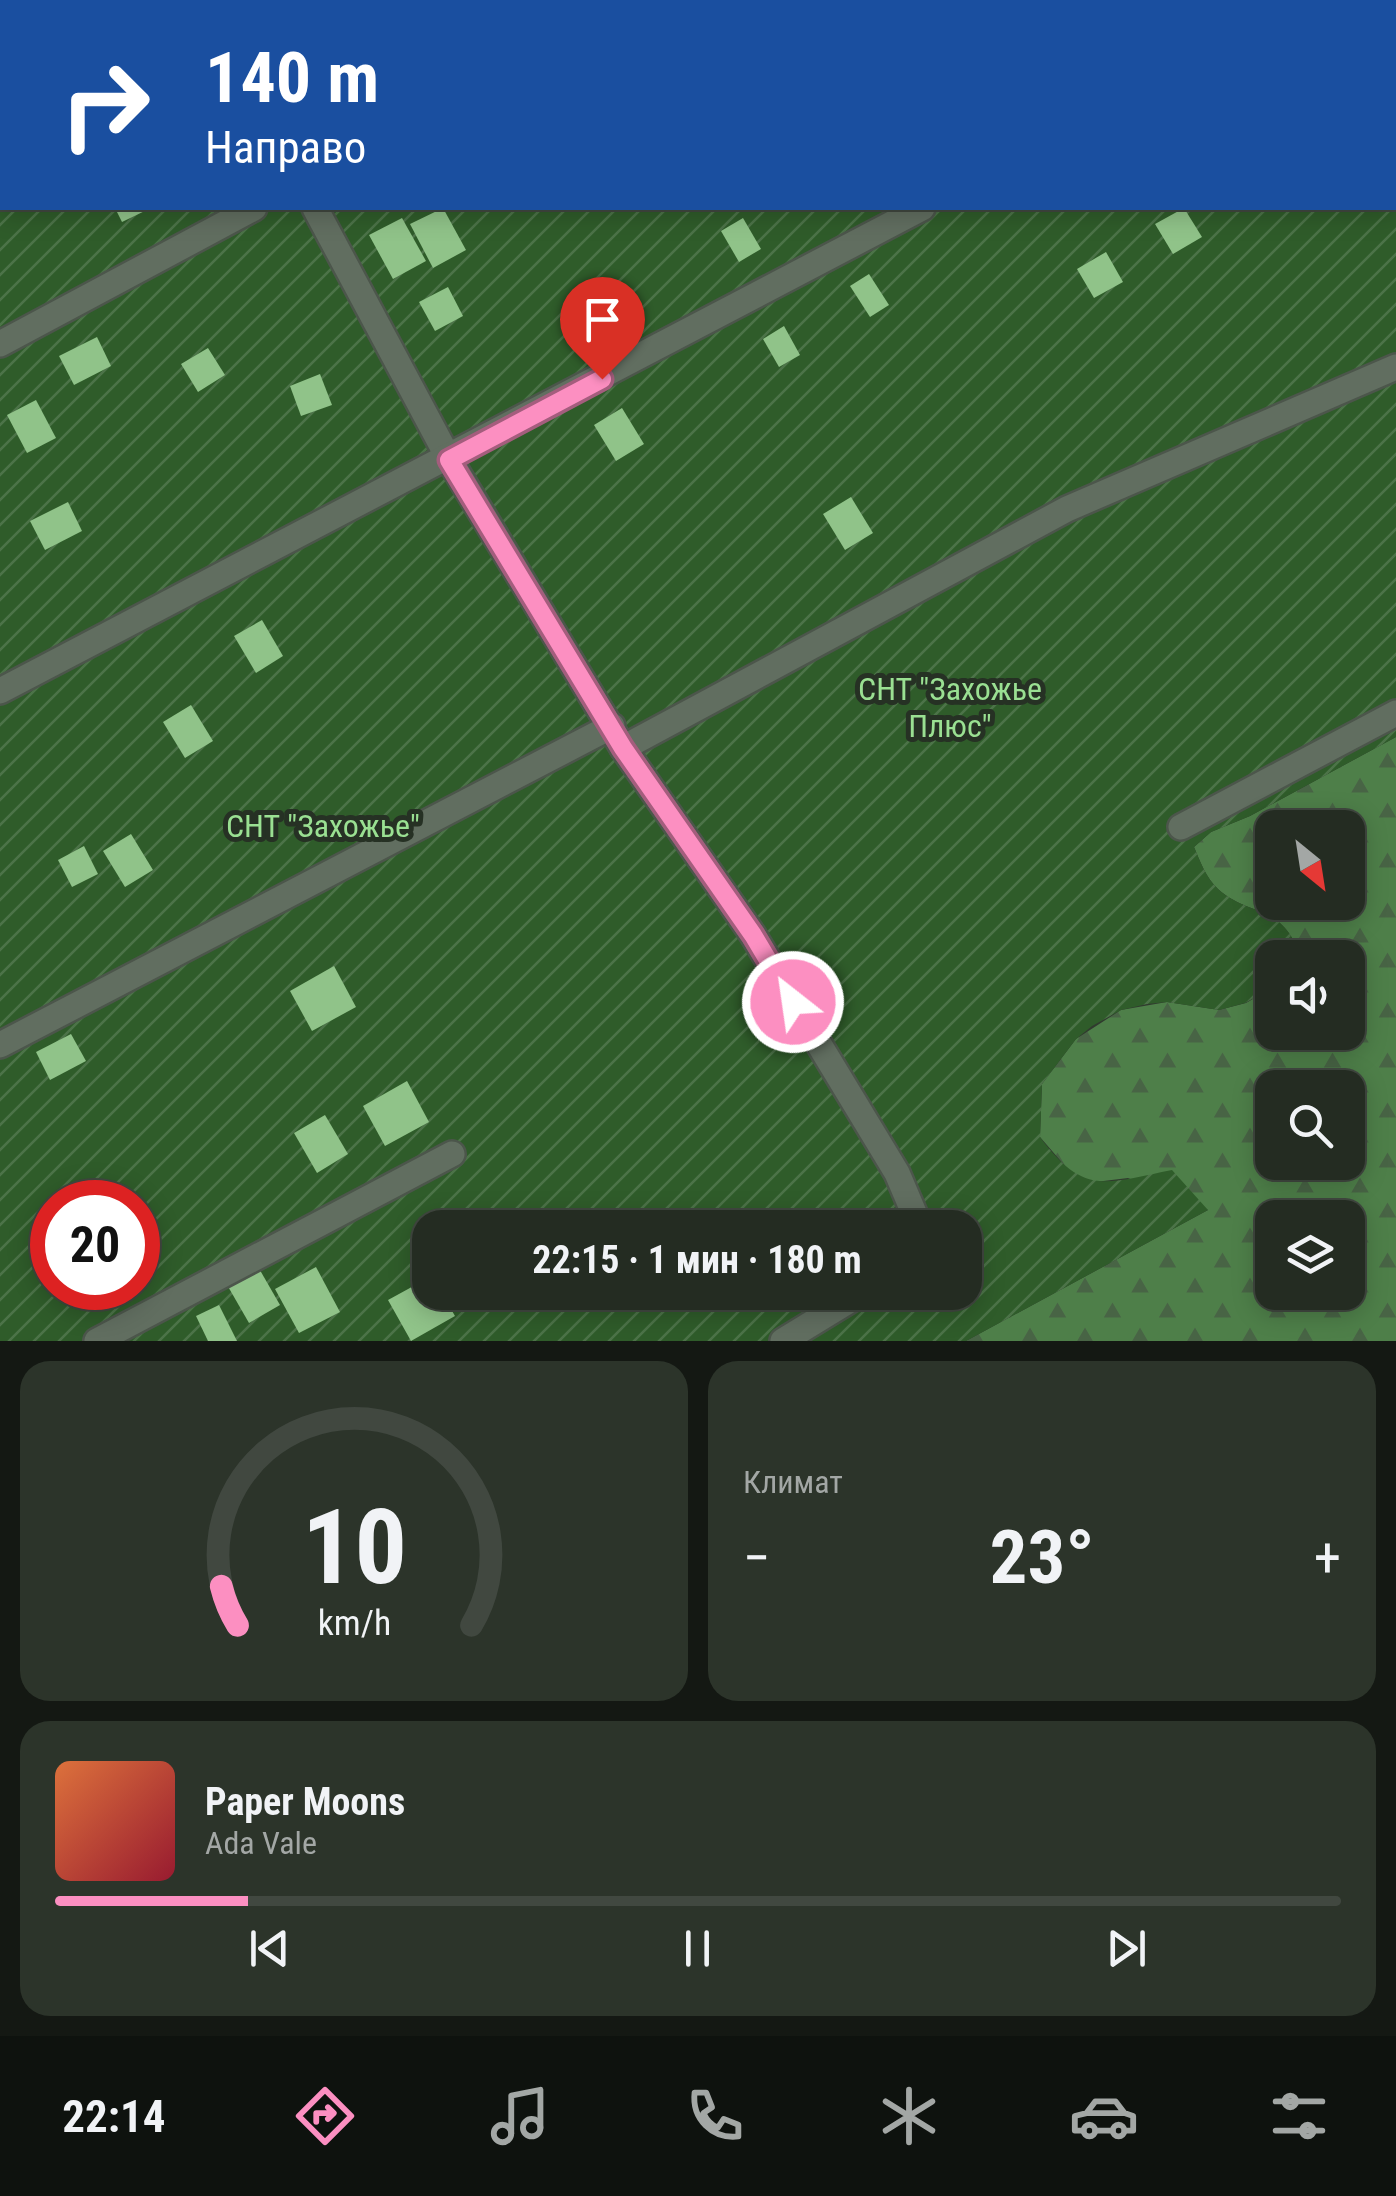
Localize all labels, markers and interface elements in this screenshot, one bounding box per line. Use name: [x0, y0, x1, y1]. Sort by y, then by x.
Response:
text: 140 m: [205, 37, 379, 119]
icon: right: [40, 40, 170, 170]
text: Направо: [205, 121, 366, 174]
pin: [560, 277, 645, 380]
icon: arrive: [575, 292, 630, 347]
park label: СНТ "Захожье Плюс": [858, 670, 1042, 745]
park label: СНТ "Захожье": [226, 807, 420, 845]
north arrow: [1255, 810, 1365, 920]
map controls: [1255, 810, 1365, 1310]
button: sound: [1255, 940, 1365, 1050]
position arrow: [741, 950, 845, 1054]
button: search: [1255, 1070, 1365, 1180]
speed limit sign: 20: [30, 1180, 160, 1310]
button: layers: [1255, 1200, 1365, 1310]
text: 22:15 · 1 мин · 180 m: [532, 1238, 862, 1282]
text: Климат: [743, 1463, 843, 1501]
text: 10: [301, 1487, 407, 1608]
text: 23°: [990, 1513, 1095, 1601]
text: −: [743, 1526, 771, 1590]
text: +: [1314, 1526, 1341, 1590]
text: km/h: [317, 1602, 391, 1644]
text: Paper Moons: [205, 1780, 405, 1824]
text: Ada Vale: [205, 1824, 317, 1862]
icon: previous: [242, 1921, 297, 1976]
icon: pause: [670, 1921, 725, 1976]
icon: next: [1099, 1921, 1154, 1976]
icon: directions: [290, 2081, 360, 2151]
icon: music: [485, 2081, 555, 2151]
icon: phone: [680, 2081, 750, 2151]
icon: climate: [874, 2081, 944, 2151]
icon: car: [1069, 2081, 1139, 2151]
icon: filters: [1264, 2081, 1334, 2151]
text: 22:14: [62, 2090, 166, 2143]

